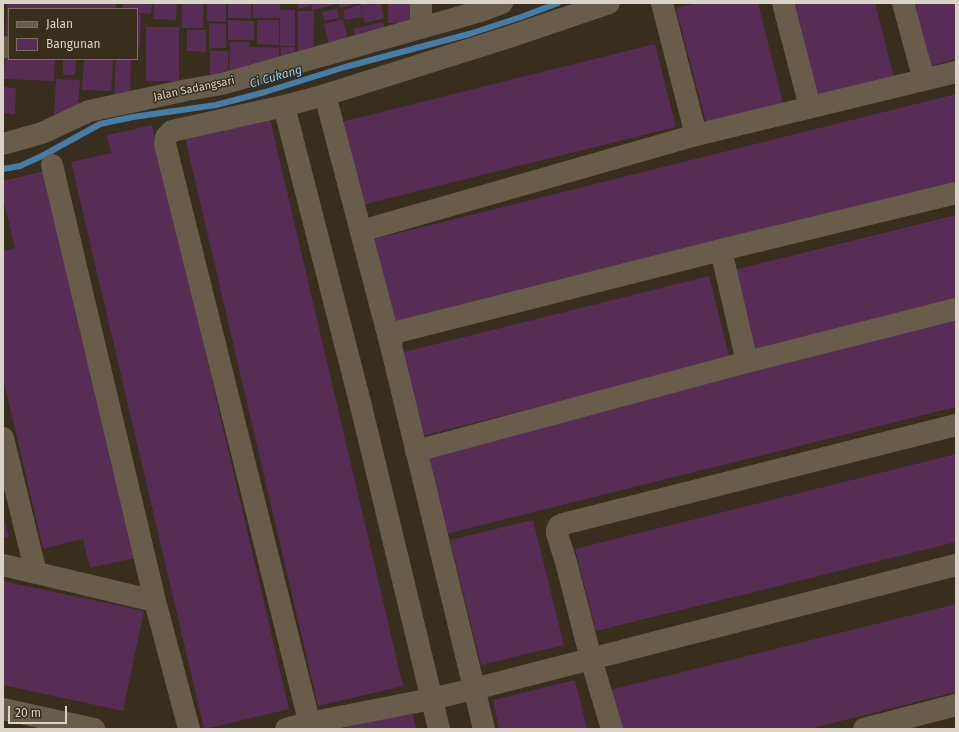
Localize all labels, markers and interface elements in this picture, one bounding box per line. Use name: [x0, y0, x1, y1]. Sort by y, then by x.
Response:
legend: [8, 8, 138, 60]
text: Jalan: [46, 17, 73, 31]
text: Bangunan: [46, 37, 101, 51]
water label: Ci Cukang: [248, 63, 304, 91]
street label: Jalan Sadangsari: [152, 74, 236, 104]
scale bar: [10, 698, 69, 724]
text: 20 m: [15, 706, 41, 720]

